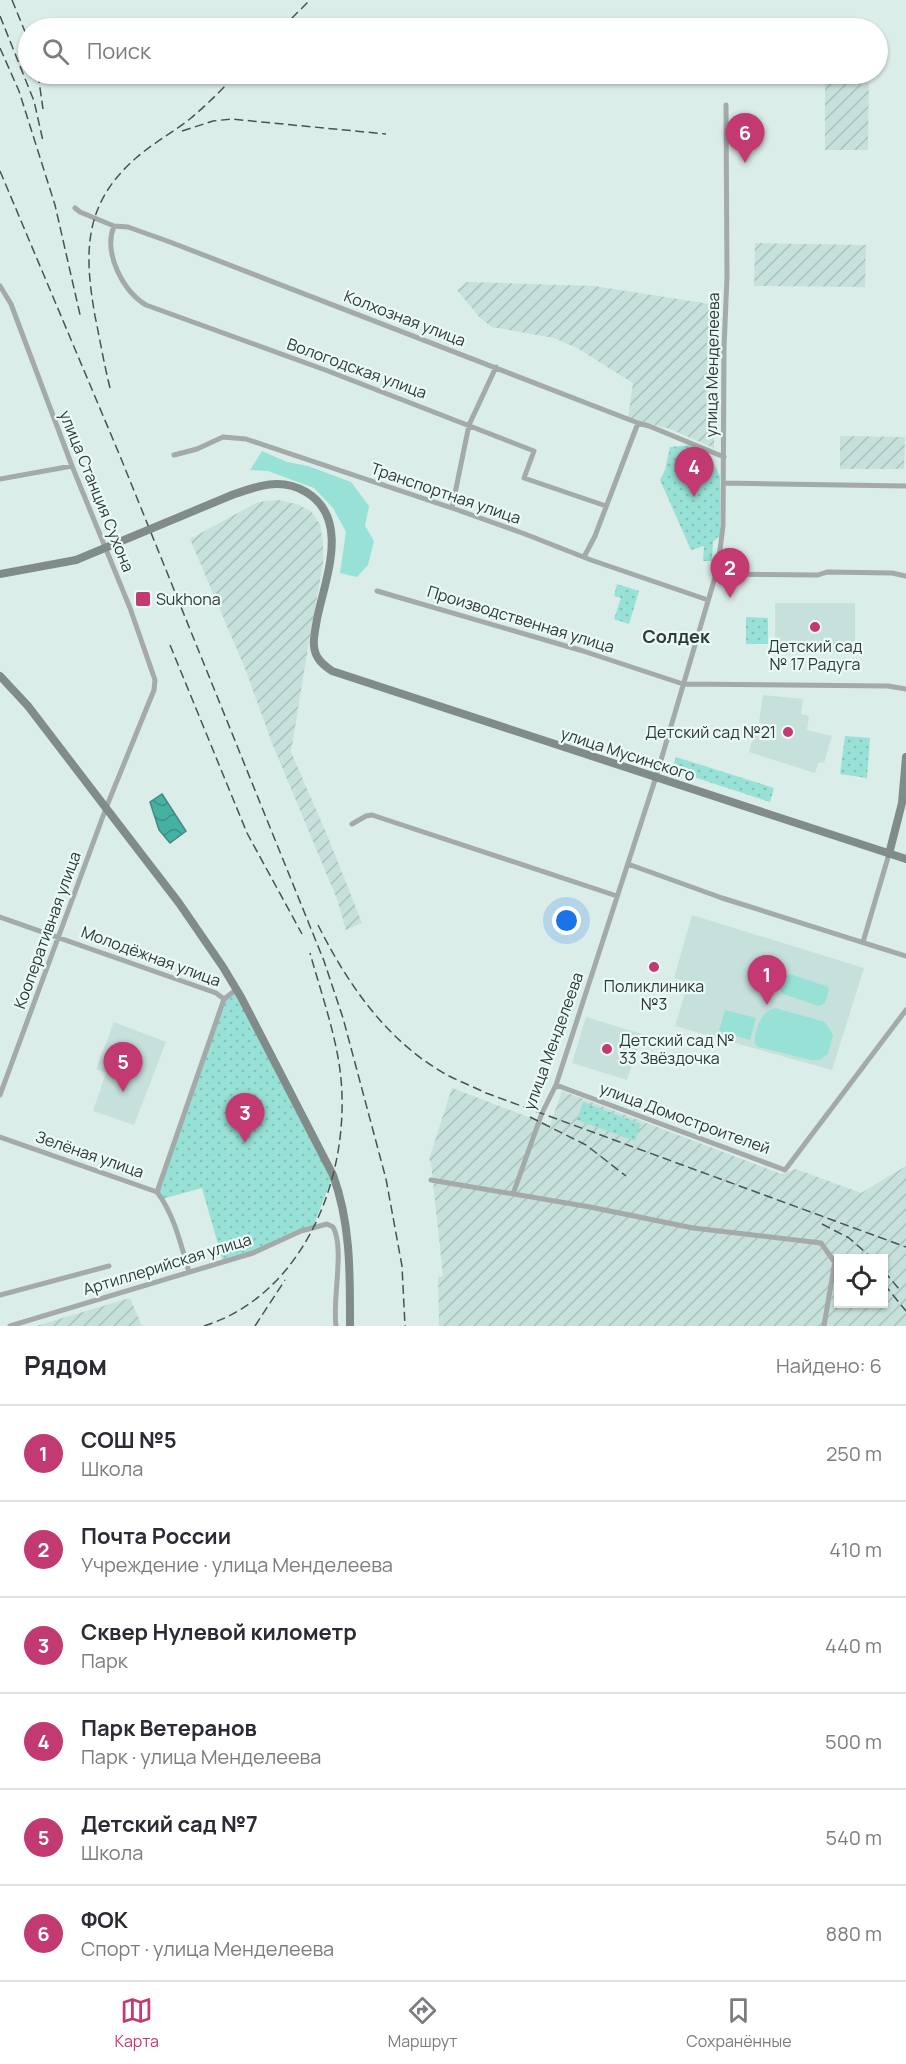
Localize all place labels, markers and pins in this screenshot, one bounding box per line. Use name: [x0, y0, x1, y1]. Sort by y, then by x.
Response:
pin: 6: [726, 114, 764, 163]
pin: 4: [674, 448, 714, 497]
pin: 2: [710, 548, 750, 598]
place label: Sukhona: [156, 588, 221, 610]
marker: Sukhona: [134, 590, 152, 608]
marker: Детский сад № 17 Радуга: [808, 620, 822, 634]
place label: Детский сад № 17 Радуга: [768, 635, 863, 675]
place label: Детский сад №21: [645, 721, 776, 743]
marker: Детский сад №21: [781, 725, 795, 739]
pin: 1: [748, 956, 786, 1005]
marker: Поликлиника №3: [647, 960, 661, 974]
place label: Поликлиника №3: [604, 975, 704, 1015]
place label: Детский сад № 33 Звёздочка: [619, 1029, 734, 1069]
pin: 5: [104, 1042, 142, 1092]
marker: Детский сад № 33 Звёздочка: [600, 1042, 614, 1056]
pin: 3: [226, 1094, 264, 1143]

